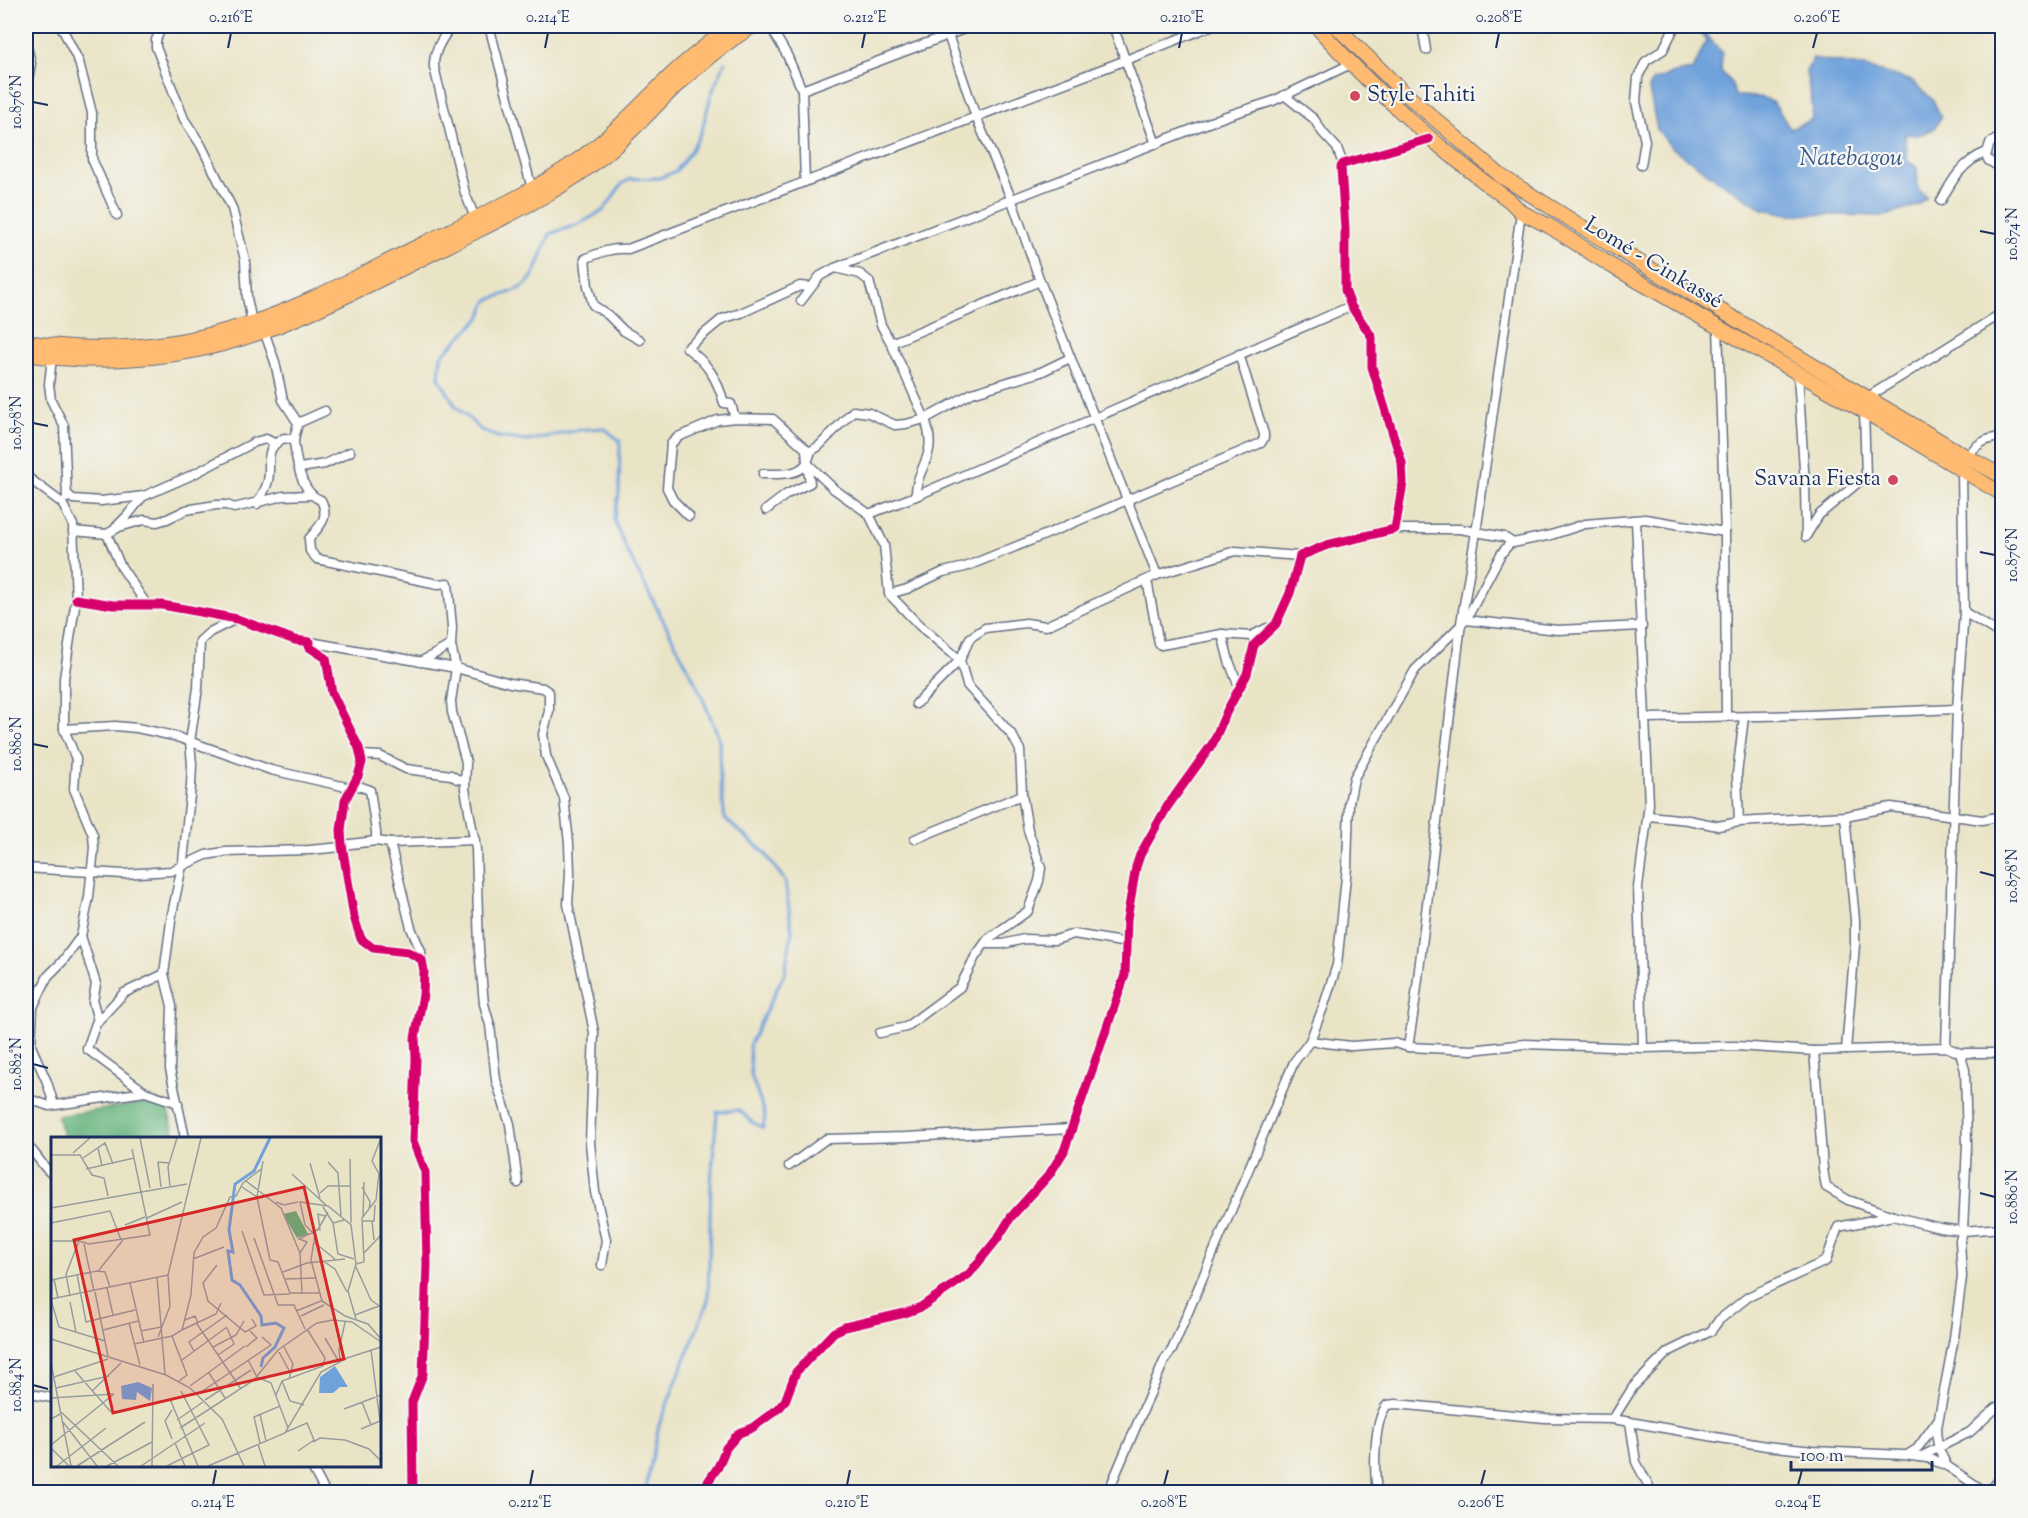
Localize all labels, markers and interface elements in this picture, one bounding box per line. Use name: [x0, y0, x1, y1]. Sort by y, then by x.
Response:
text: 0.216°E: [209, 8, 253, 29]
text: 0.214°E: [526, 8, 570, 29]
text: 0.212°E: [843, 8, 887, 29]
text: 0.210°E: [1160, 8, 1204, 29]
text: 0.208°E: [1476, 8, 1522, 29]
text: 0.206°E: [1794, 8, 1840, 29]
text: 10.876°N: [7, 75, 28, 129]
place label: Style Tahiti: [1367, 80, 1476, 112]
marker: Style Tahiti: [1348, 89, 1362, 103]
water label: Natebagou: [1799, 142, 1903, 176]
text: 10.874°N: [2003, 207, 2024, 261]
street label: Lomé - Cinkassé: [1578, 210, 1728, 318]
text: 10.878°N: [7, 396, 28, 450]
place label: Savana Fiesta: [1754, 464, 1881, 496]
marker: Savana Fiesta: [1886, 473, 1900, 487]
text: 10.876°N: [2003, 528, 2024, 582]
text: 10.880°N: [7, 717, 28, 771]
text: 10.878°N: [2003, 849, 2024, 903]
text: 10.882°N: [7, 1037, 28, 1091]
inset map: [51, 1137, 381, 1467]
text: 10.880°N: [2003, 1170, 2024, 1224]
text: 10.884°N: [7, 1358, 28, 1412]
scale bar: [1791, 1434, 1932, 1472]
text: 100 m: [1800, 1444, 1844, 1470]
text: 0.214°E: [191, 1493, 235, 1514]
text: 0.212°E: [508, 1493, 552, 1514]
text: 0.210°E: [825, 1493, 869, 1514]
text: 0.208°E: [1141, 1493, 1187, 1514]
text: 0.206°E: [1458, 1493, 1504, 1514]
text: 0.204°E: [1775, 1493, 1821, 1514]

